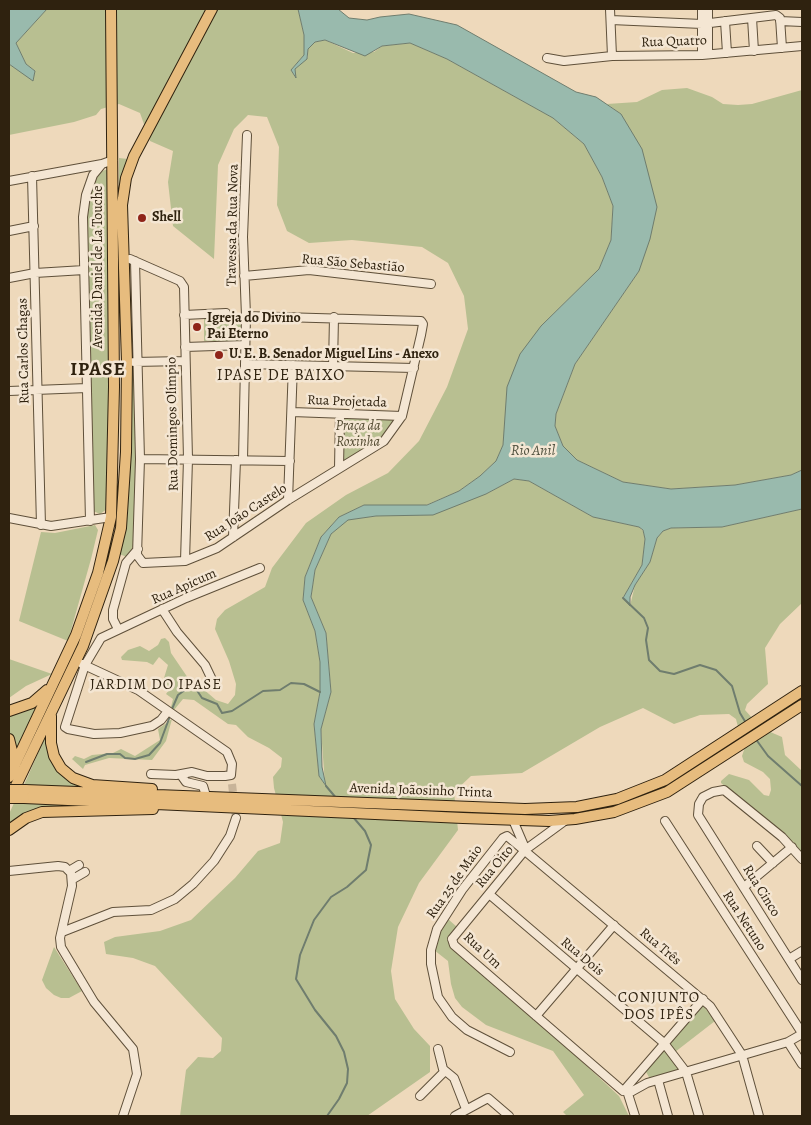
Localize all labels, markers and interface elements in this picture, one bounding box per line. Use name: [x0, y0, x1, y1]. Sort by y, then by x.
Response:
street label: Rua Quatro: [641, 32, 707, 52]
street label: Travessa da Rua Nova: [224, 164, 242, 286]
street label: Avenida Daniel de La Touche: [91, 185, 107, 349]
place label: Shell: [152, 210, 181, 226]
marker: Shell: [136, 212, 148, 224]
street label: Rua São Sebastião: [301, 251, 405, 277]
street label: Rua Carlos Chagas: [15, 298, 33, 404]
place label: Igreja do Divino Pai Eterno: [207, 311, 301, 344]
marker: Igreja do Divino Pai Eterno: [191, 321, 203, 333]
place label: U. E. B. Senador Miguel Lins - Anexo: [229, 347, 439, 363]
marker: U. E. B. Senador Miguel Lins - Anexo: [213, 349, 225, 361]
street label: Rua Domingos Olímpio: [163, 357, 183, 491]
district label: IPASE: [70, 359, 126, 381]
district label: IPASE DE BAIXO: [215, 366, 347, 386]
street label: Rua Projetada: [307, 392, 387, 412]
park label: Praça da Roxinha: [336, 419, 380, 452]
water label: Rio Anil: [511, 442, 555, 460]
street label: Rua João Castelo: [202, 480, 290, 546]
street label: Rua Apicum: [149, 565, 219, 609]
district label: JARDIM DO IPASE: [88, 676, 224, 694]
street label: Avenida Joãosinho Trinta: [349, 780, 493, 802]
street label: Rua 25 de Maio: [423, 842, 487, 922]
street label: Rua Oito: [472, 842, 518, 892]
street label: Rua Cinco: [739, 862, 783, 920]
street label: Rua Netuno: [718, 888, 770, 954]
street label: Rua Três: [636, 925, 684, 969]
street label: Rua Um: [459, 929, 505, 973]
street label: Rua Dois: [557, 934, 607, 980]
district label: CONJUNTO DOS IPÊS: [617, 989, 701, 1024]

